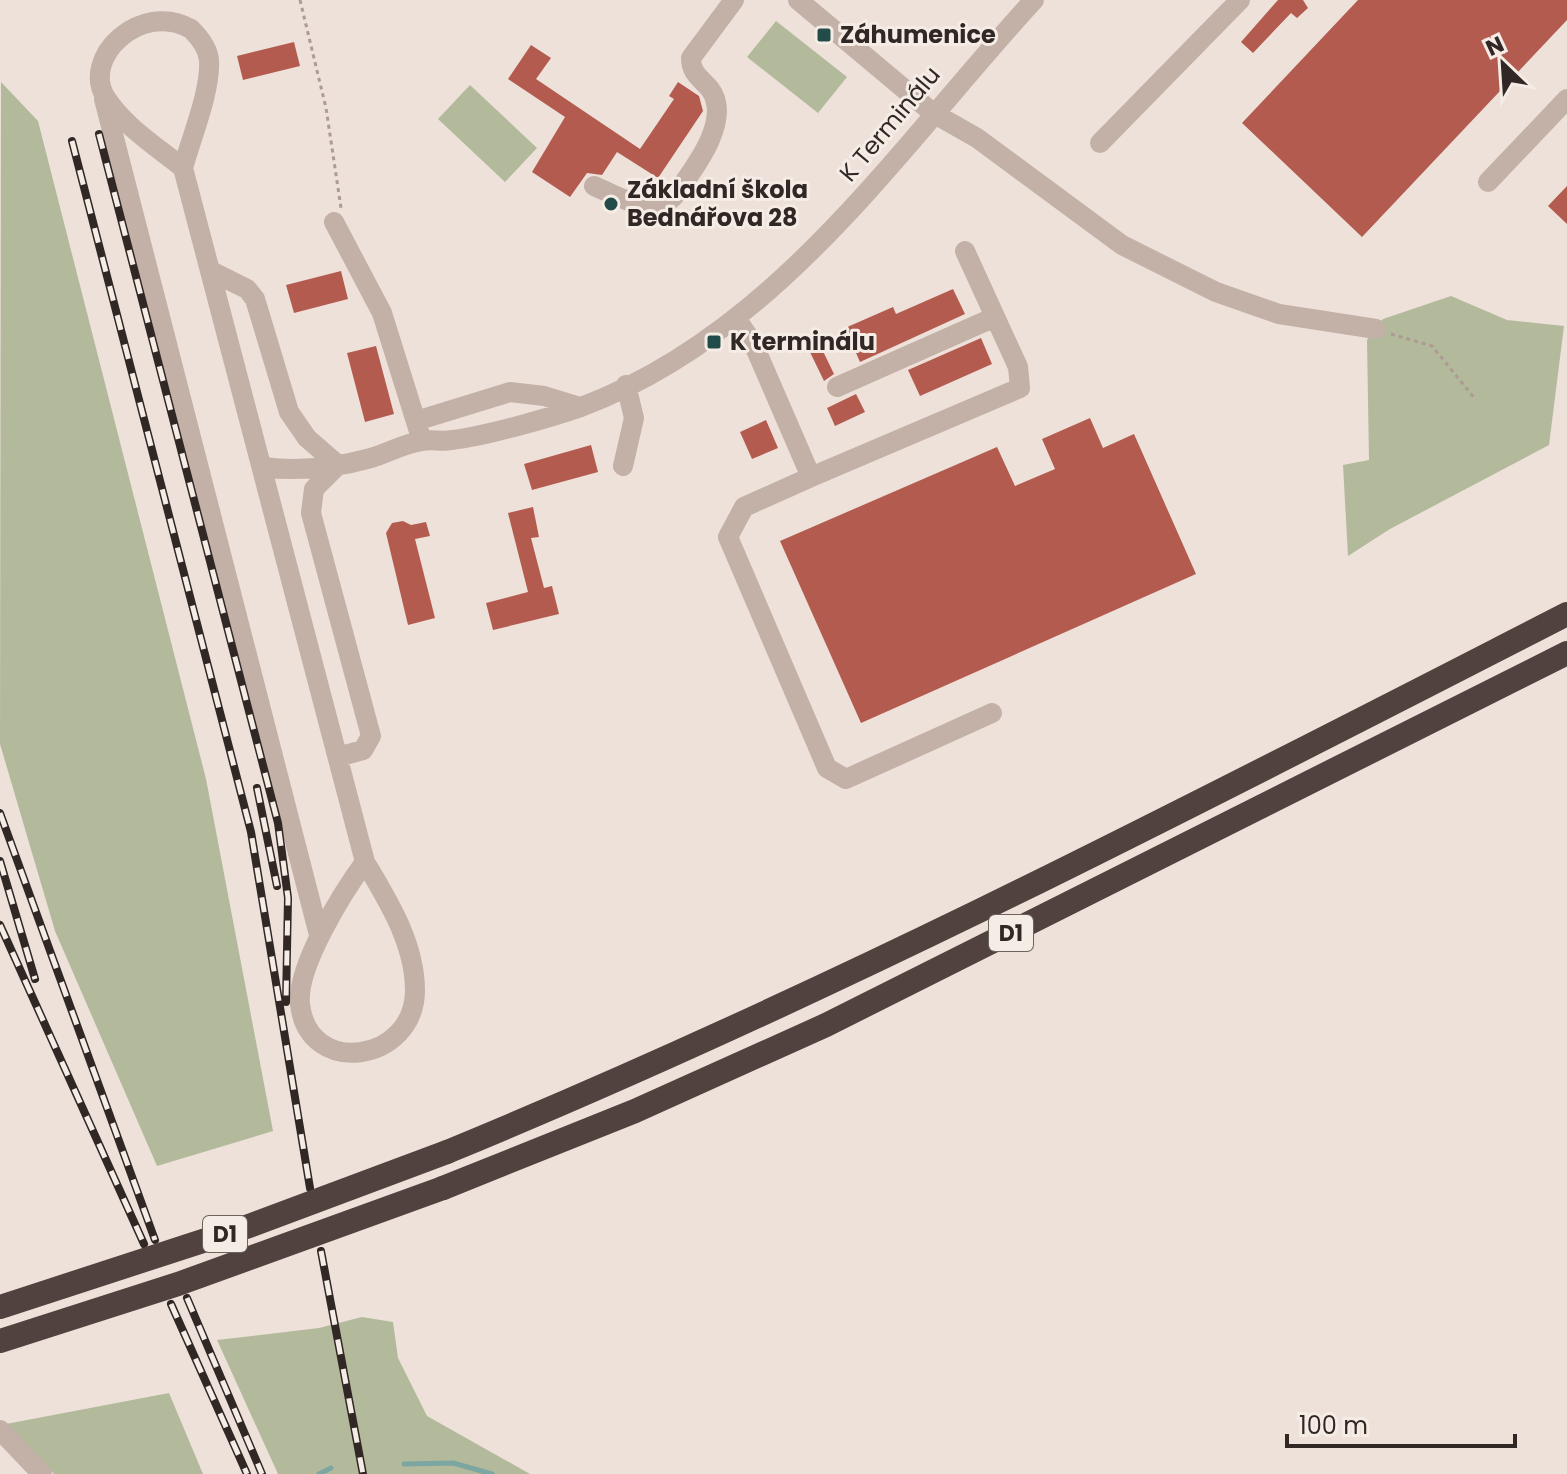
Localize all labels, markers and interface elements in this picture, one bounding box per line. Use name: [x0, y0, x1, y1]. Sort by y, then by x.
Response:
place label: Záhumenice: [840, 18, 996, 51]
north arrow: [1463, 24, 1543, 104]
marker: Záhumenice: [815, 26, 833, 44]
text: N: [1481, 29, 1509, 64]
street label: K Terminálu: [832, 59, 948, 188]
place label: Základní škola Bednářova 28: [627, 173, 808, 234]
marker: Základní škola Bednářova 28: [602, 195, 620, 213]
place label: K terminálu: [730, 325, 875, 358]
marker: K terminálu: [705, 333, 723, 351]
road number: D1: [989, 915, 1033, 951]
road number: D1: [203, 1216, 247, 1252]
scale bar: [1287, 1398, 1515, 1448]
text: 100 m: [1299, 1409, 1368, 1442]

